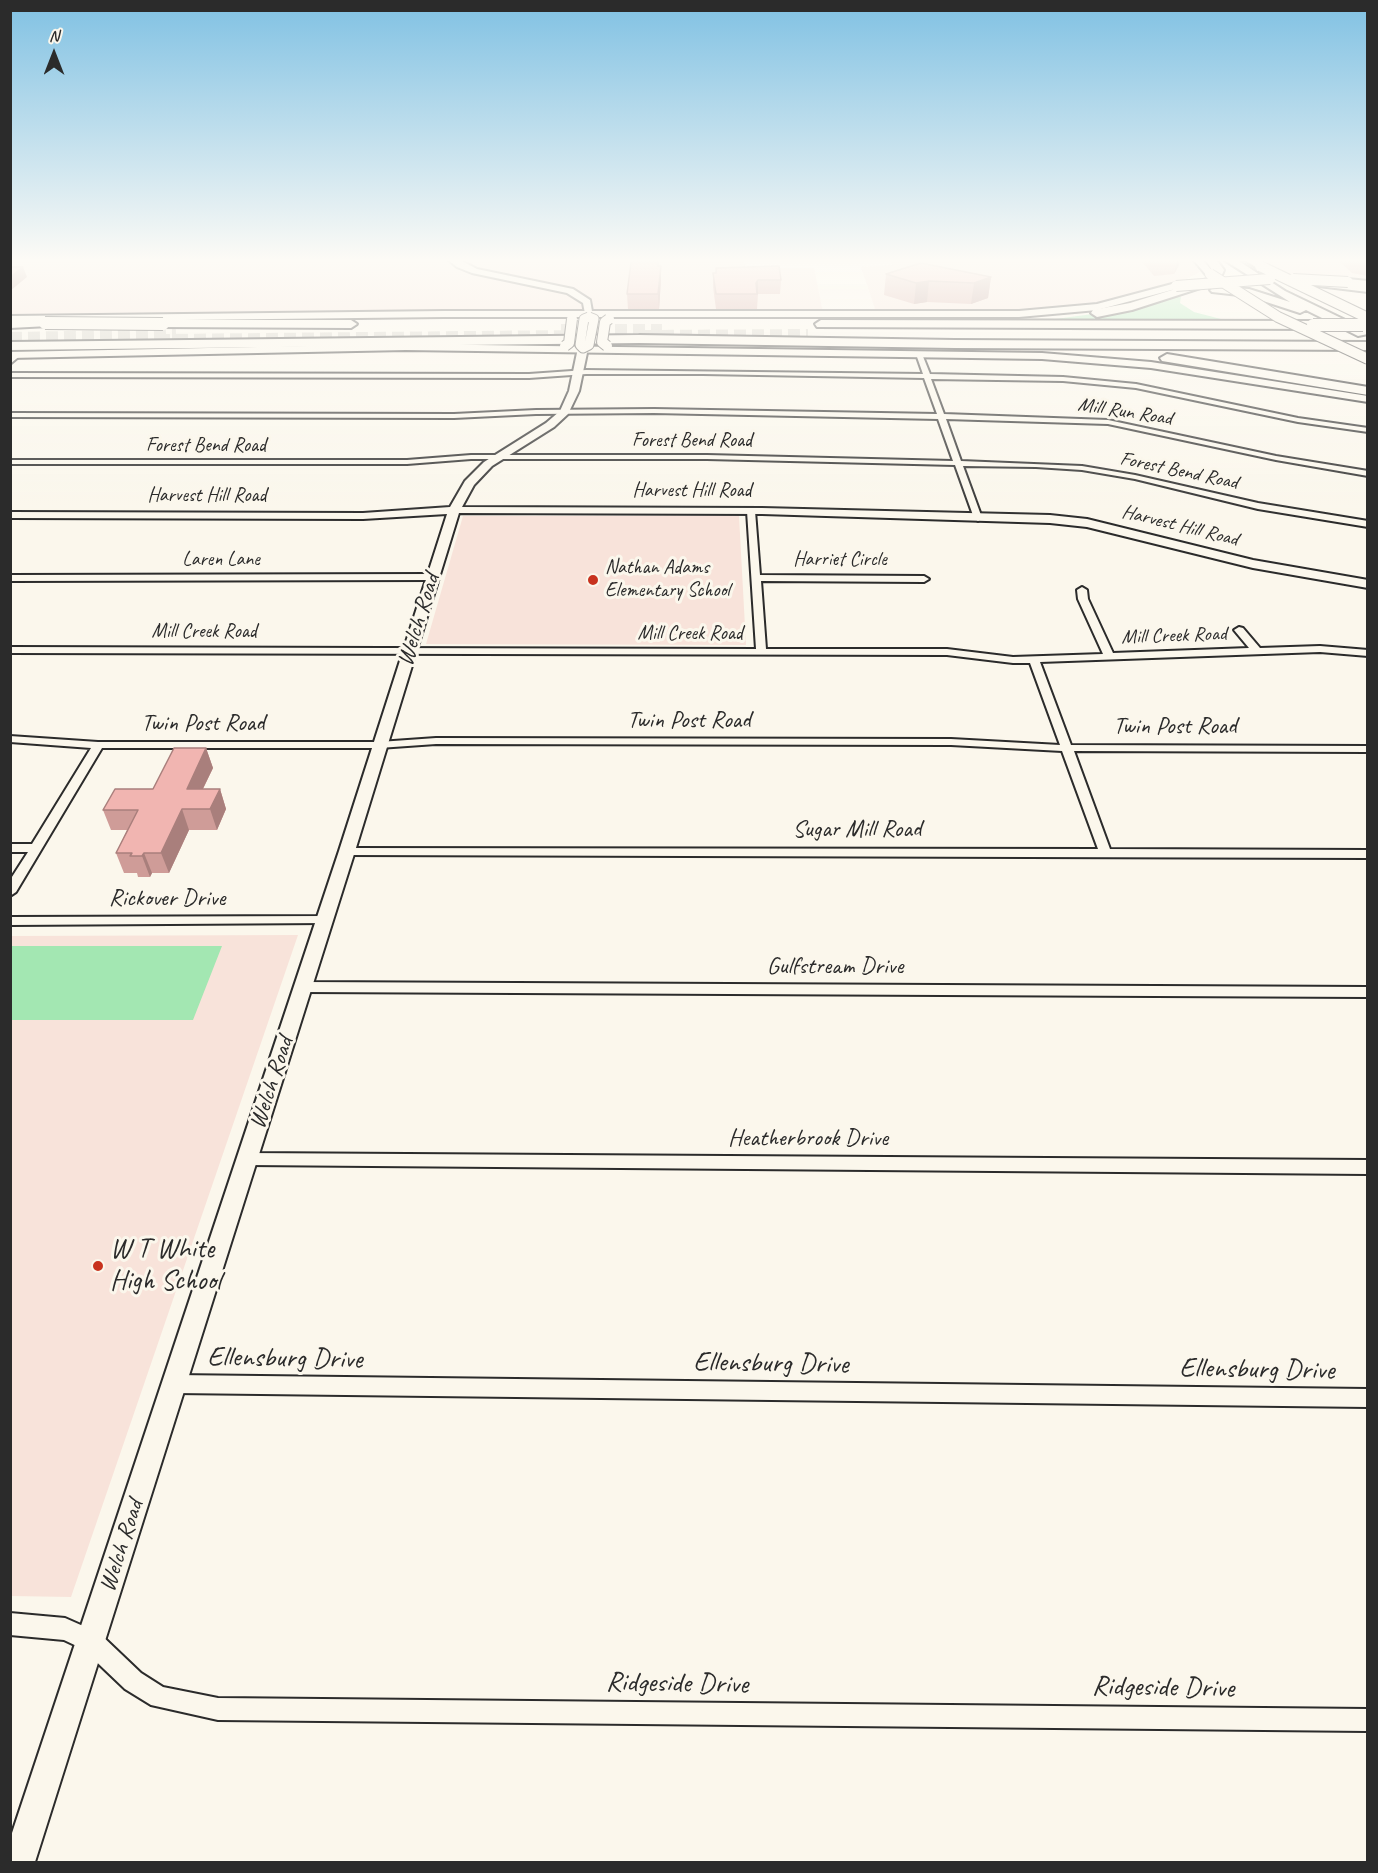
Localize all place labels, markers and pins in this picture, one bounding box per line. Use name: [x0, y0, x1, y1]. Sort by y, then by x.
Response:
place label: Nathan Adams Elementary School: [605, 556, 730, 603]
marker: Nathan Adams Elementary School: [586, 573, 600, 587]
place label: W T White High School: [110, 1233, 221, 1299]
marker: W T White High School: [91, 1259, 105, 1273]

